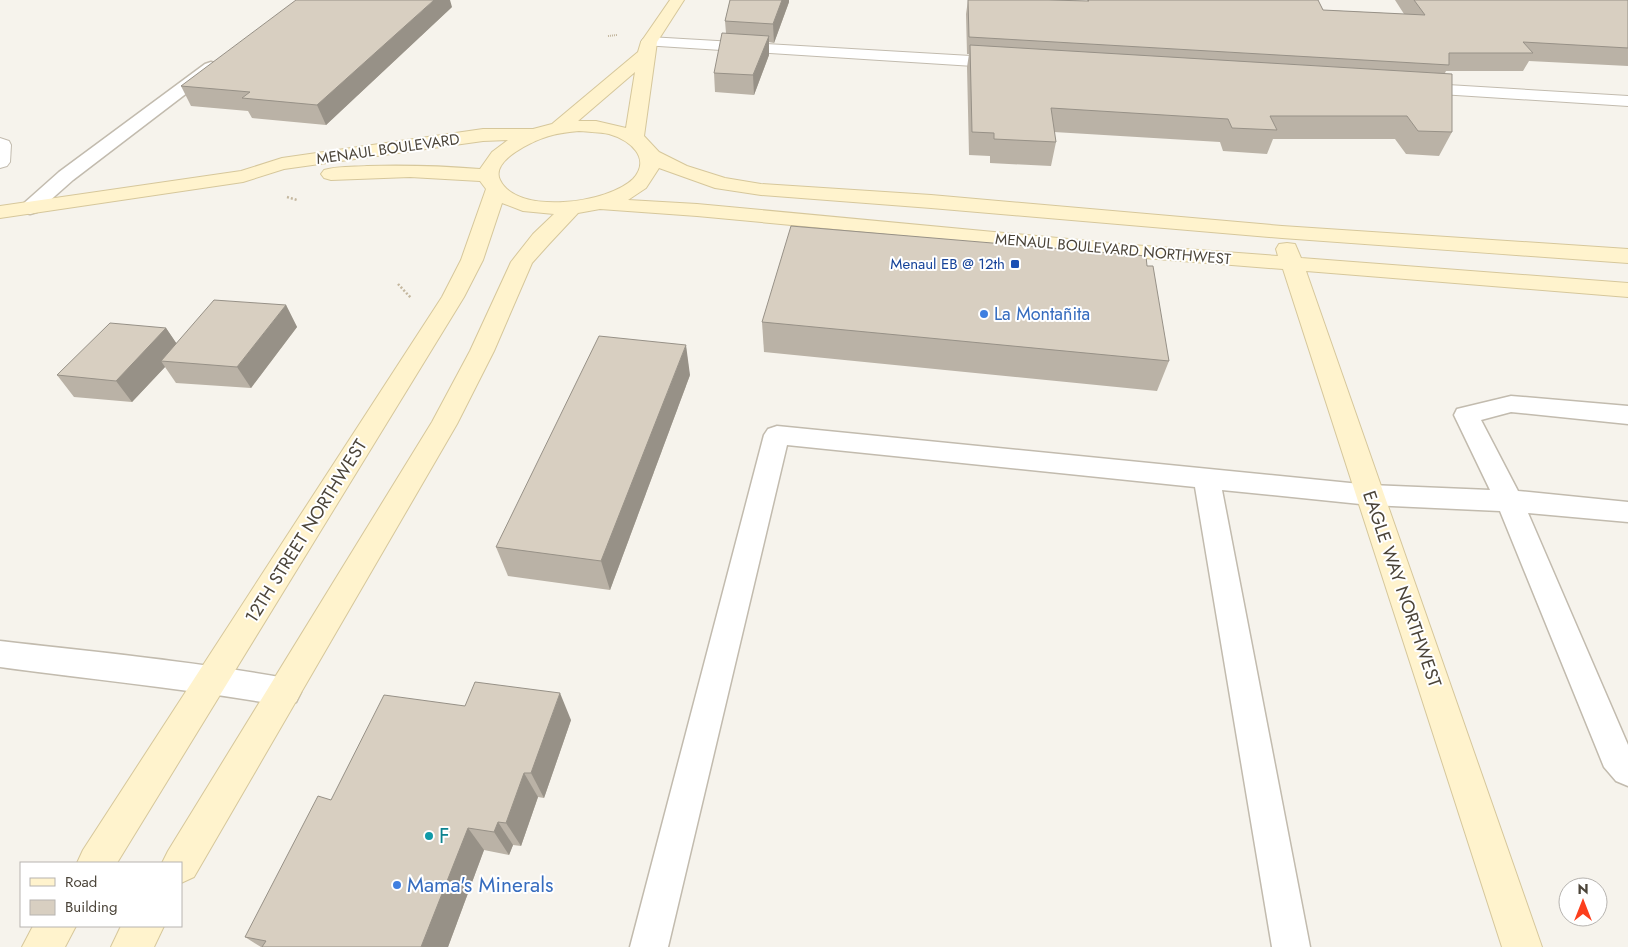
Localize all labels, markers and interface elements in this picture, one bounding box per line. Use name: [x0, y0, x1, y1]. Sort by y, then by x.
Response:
street label: MENAUL BOULEVARD: [315, 128, 461, 170]
street label: MENAUL BOULEVARD NORTHWEST: [994, 228, 1232, 270]
place label: Menaul EB @ 12th: [890, 253, 1005, 275]
marker: Menaul EB @ 12th: [1009, 258, 1021, 270]
place label: La Montañita: [994, 301, 1090, 327]
marker: La Montañita: [978, 308, 990, 320]
street label: 12TH STREET NORTHWEST: [239, 434, 374, 628]
street label: EAGLE WAY NORTHWEST: [1356, 487, 1448, 691]
place label: F: [439, 821, 450, 851]
marker: F: [423, 830, 435, 842]
legend: [20, 862, 182, 927]
place label: Mama's Minerals: [407, 870, 554, 900]
text: Road: [65, 871, 97, 893]
north arrow: [1558, 877, 1608, 927]
marker: Mama's Minerals: [391, 879, 403, 891]
text: N: [1577, 879, 1589, 899]
text: Building: [65, 896, 117, 918]

